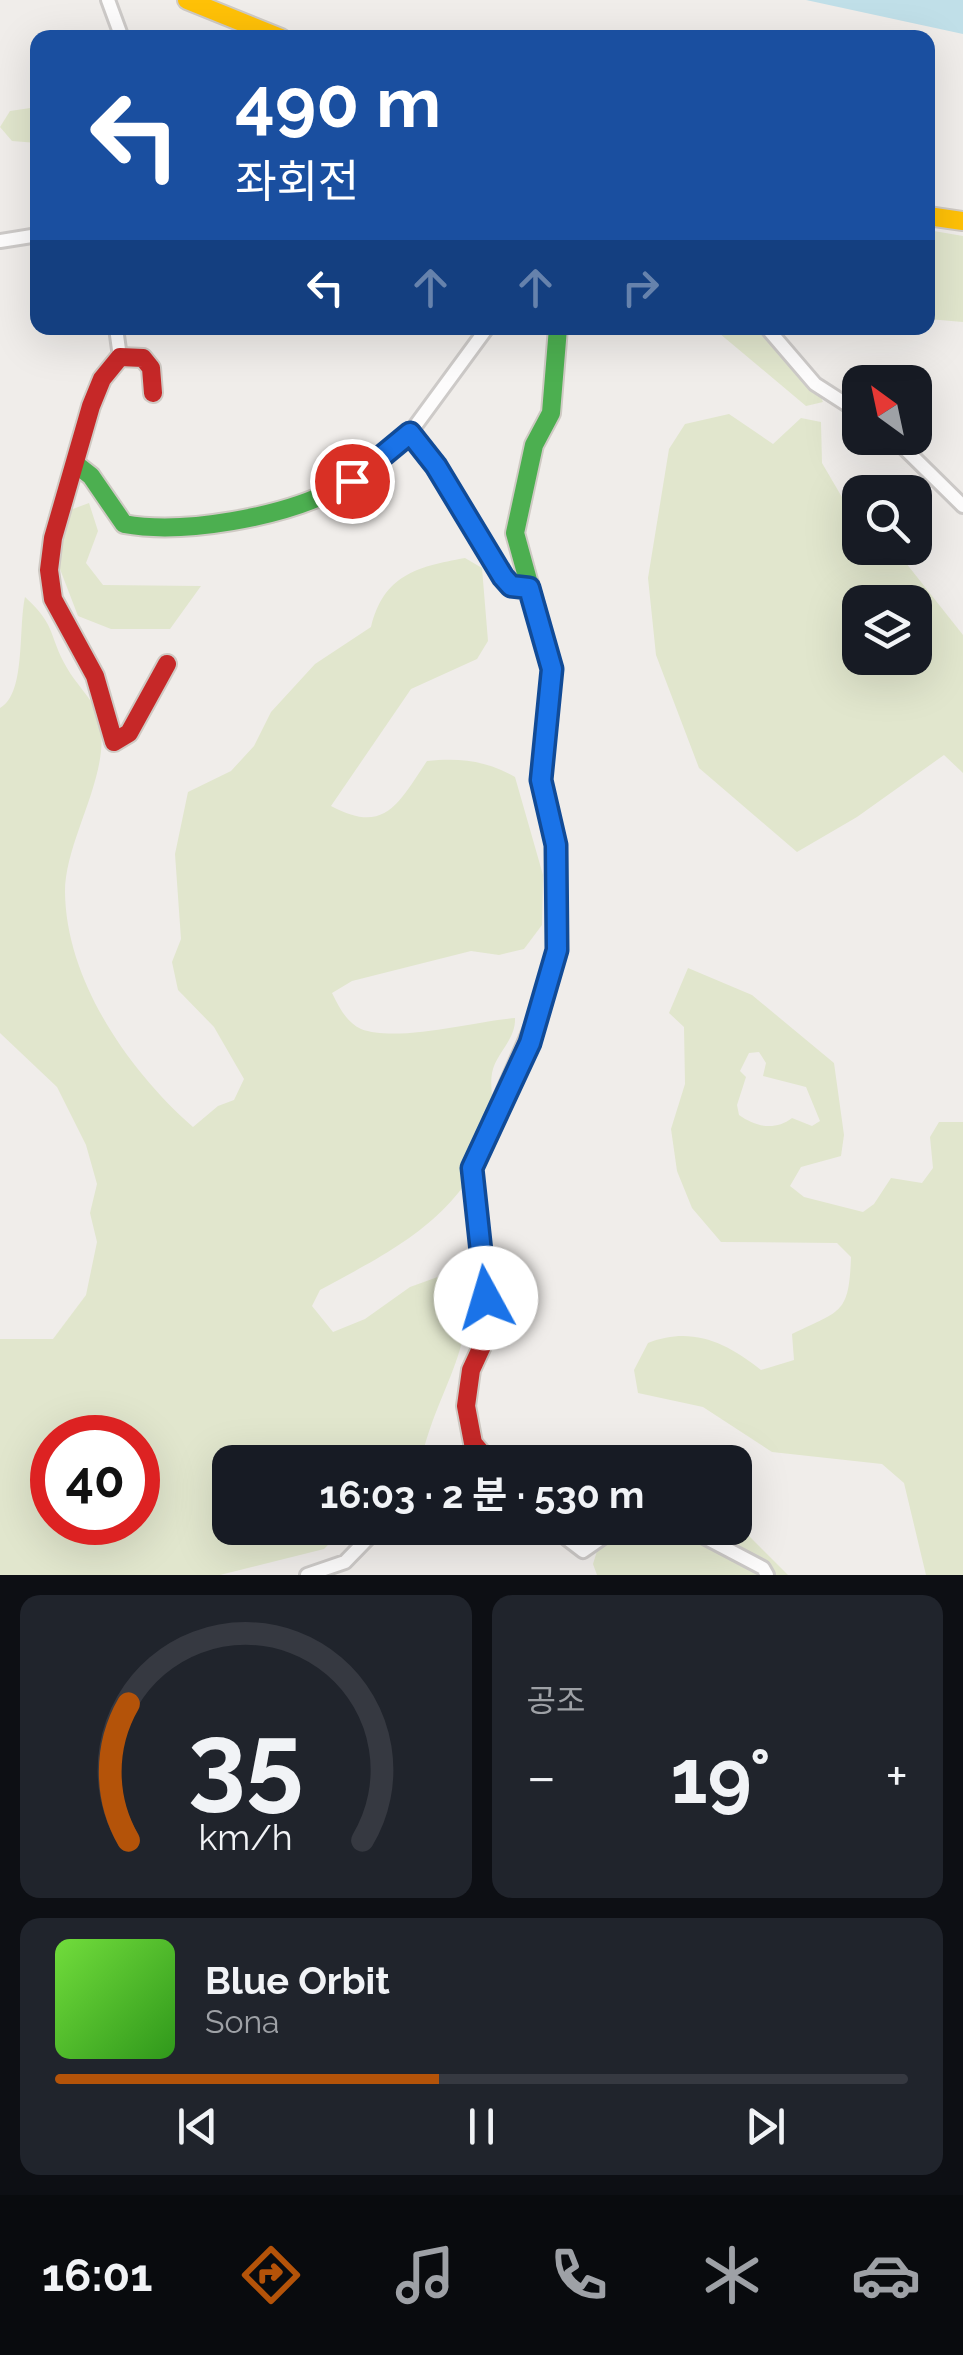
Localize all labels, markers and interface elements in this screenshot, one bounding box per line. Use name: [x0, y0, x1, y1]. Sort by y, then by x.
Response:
text: 490 m: [235, 61, 441, 143]
icon: left: [70, 70, 200, 200]
text: 좌회전: [235, 155, 359, 208]
icon: left: [298, 260, 353, 315]
icon: ahead: [403, 260, 458, 315]
icon: ahead: [508, 260, 563, 315]
icon: right: [613, 260, 668, 315]
north arrow: [842, 365, 932, 455]
map controls: [842, 365, 932, 675]
pin: [310, 439, 395, 524]
icon: arrive: [325, 454, 380, 509]
button: search: [842, 475, 932, 565]
button: layers: [842, 585, 932, 675]
position arrow: [434, 1246, 538, 1350]
speed limit sign: 40: [30, 1415, 160, 1545]
text: 16:03 · 2 분 · 530 m: [320, 1472, 644, 1517]
text: 공조: [527, 1682, 585, 1719]
text: 35: [188, 1700, 304, 1822]
text: 19°: [670, 1732, 771, 1821]
text: −: [527, 1744, 556, 1809]
text: +: [885, 1744, 908, 1809]
text: km/h: [199, 1816, 293, 1858]
text: Blue Orbit: [205, 1958, 390, 2003]
text: Sona: [205, 2003, 280, 2040]
icon: previous: [170, 2099, 225, 2154]
icon: pause: [454, 2099, 509, 2154]
icon: next: [738, 2099, 793, 2154]
icon: directions: [236, 2240, 306, 2310]
icon: music: [390, 2240, 460, 2310]
icon: phone: [544, 2240, 614, 2310]
icon: climate: [697, 2240, 767, 2310]
icon: car: [851, 2240, 921, 2310]
text: 16:01: [42, 2249, 152, 2302]

